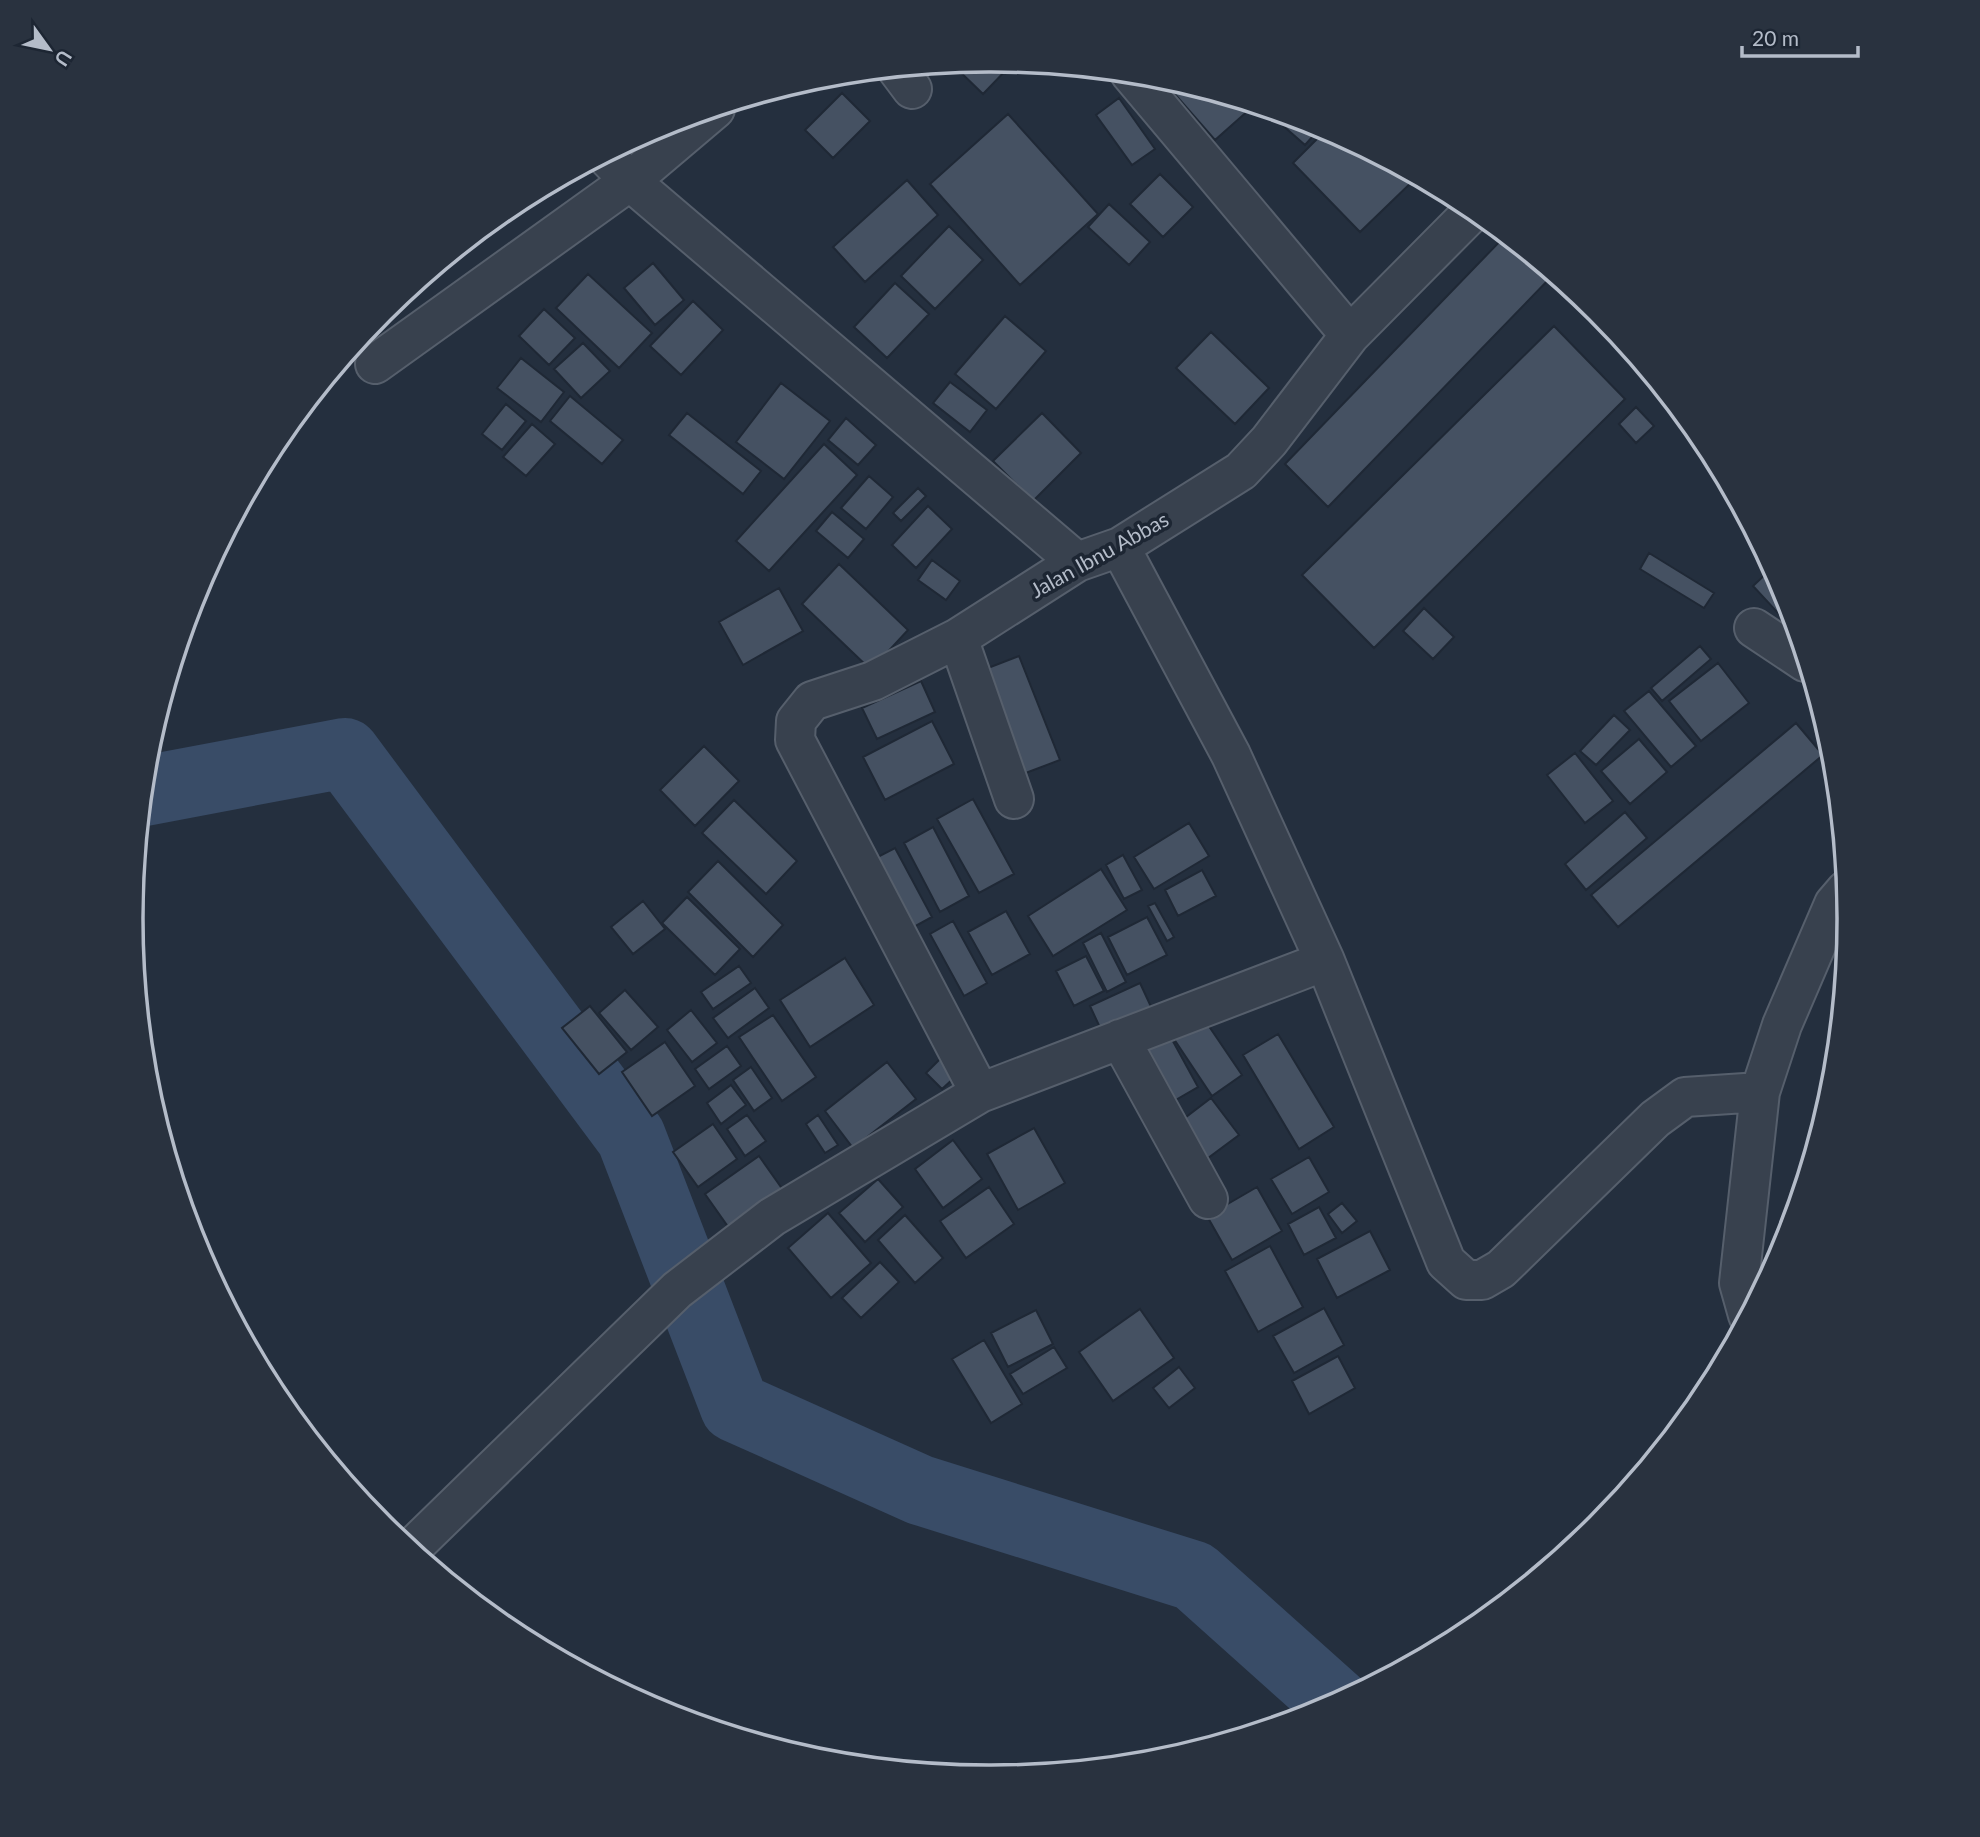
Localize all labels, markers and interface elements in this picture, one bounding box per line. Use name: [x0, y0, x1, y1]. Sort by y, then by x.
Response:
north arrow: [14, 14, 84, 84]
scale bar: [1742, 14, 1857, 58]
text: 20 m: [1752, 25, 1799, 50]
text: U: [50, 46, 77, 71]
street label: Jalan Ibnu Abbas: [1026, 506, 1172, 602]

